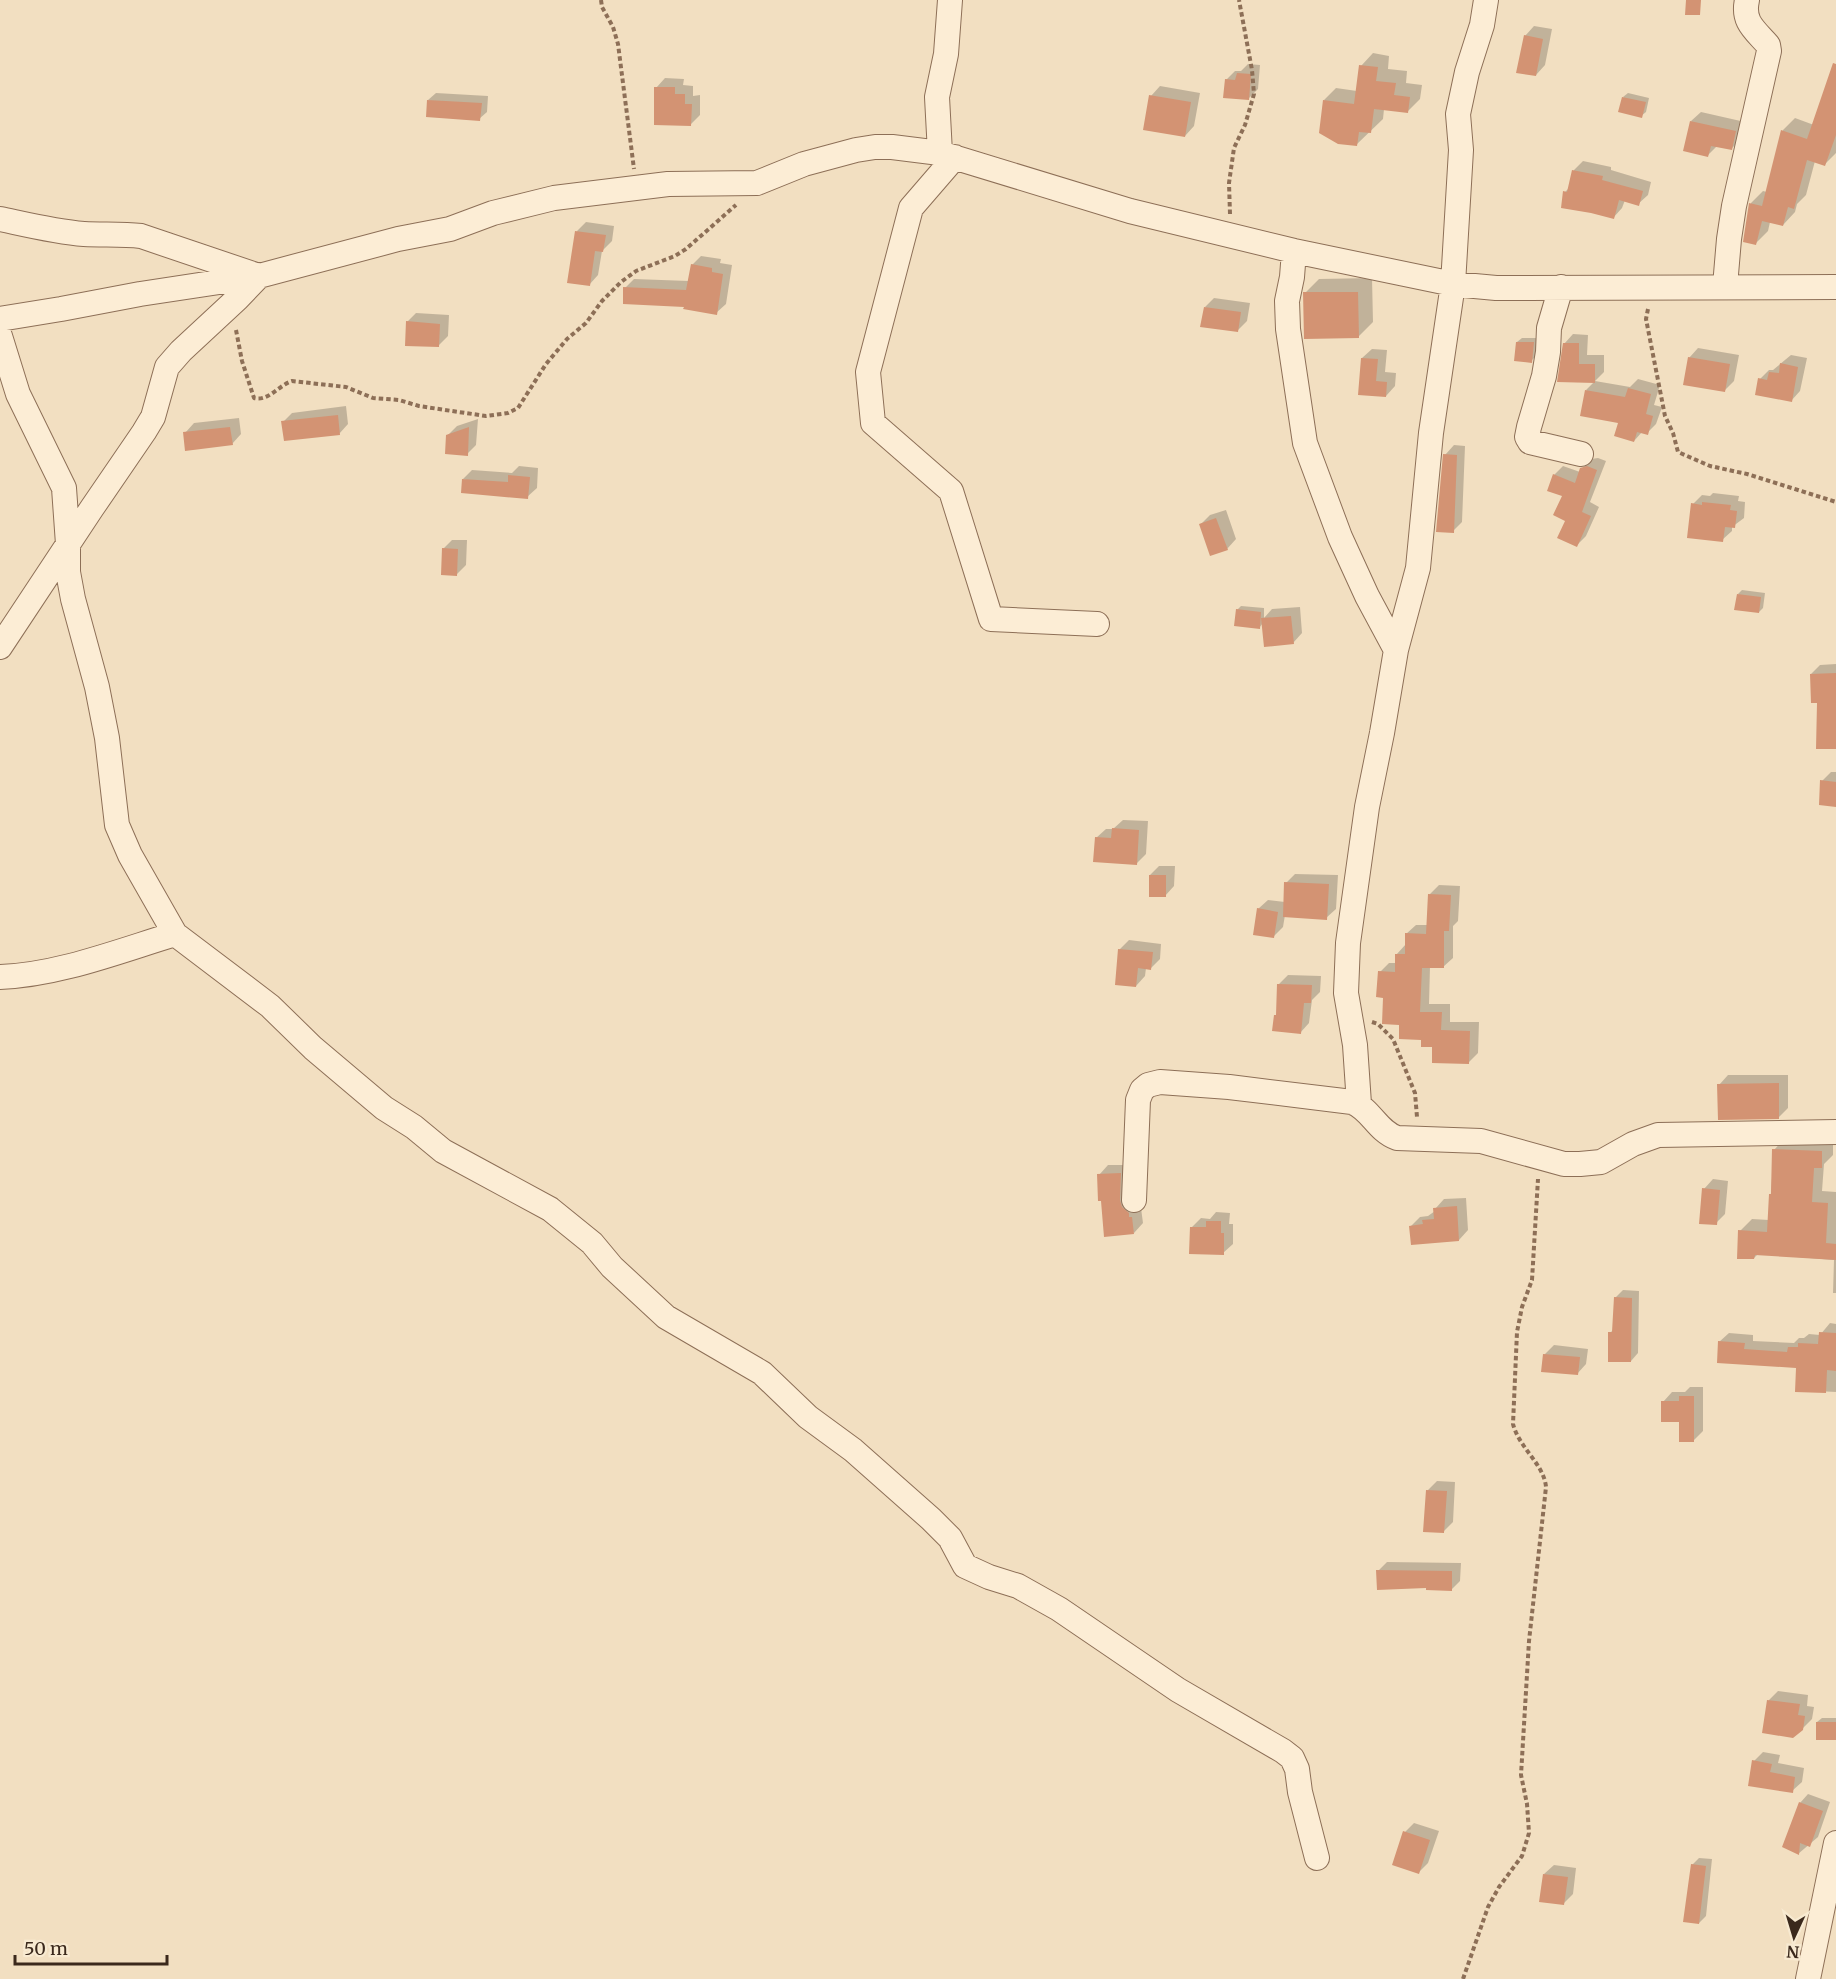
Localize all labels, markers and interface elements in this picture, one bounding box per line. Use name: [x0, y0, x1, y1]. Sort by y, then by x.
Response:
north arrow: [1764, 1907, 1824, 1967]
scale bar: [15, 1928, 166, 1966]
text: 50 m: [24, 1937, 68, 1960]
text: N: [1786, 1942, 1800, 1962]

